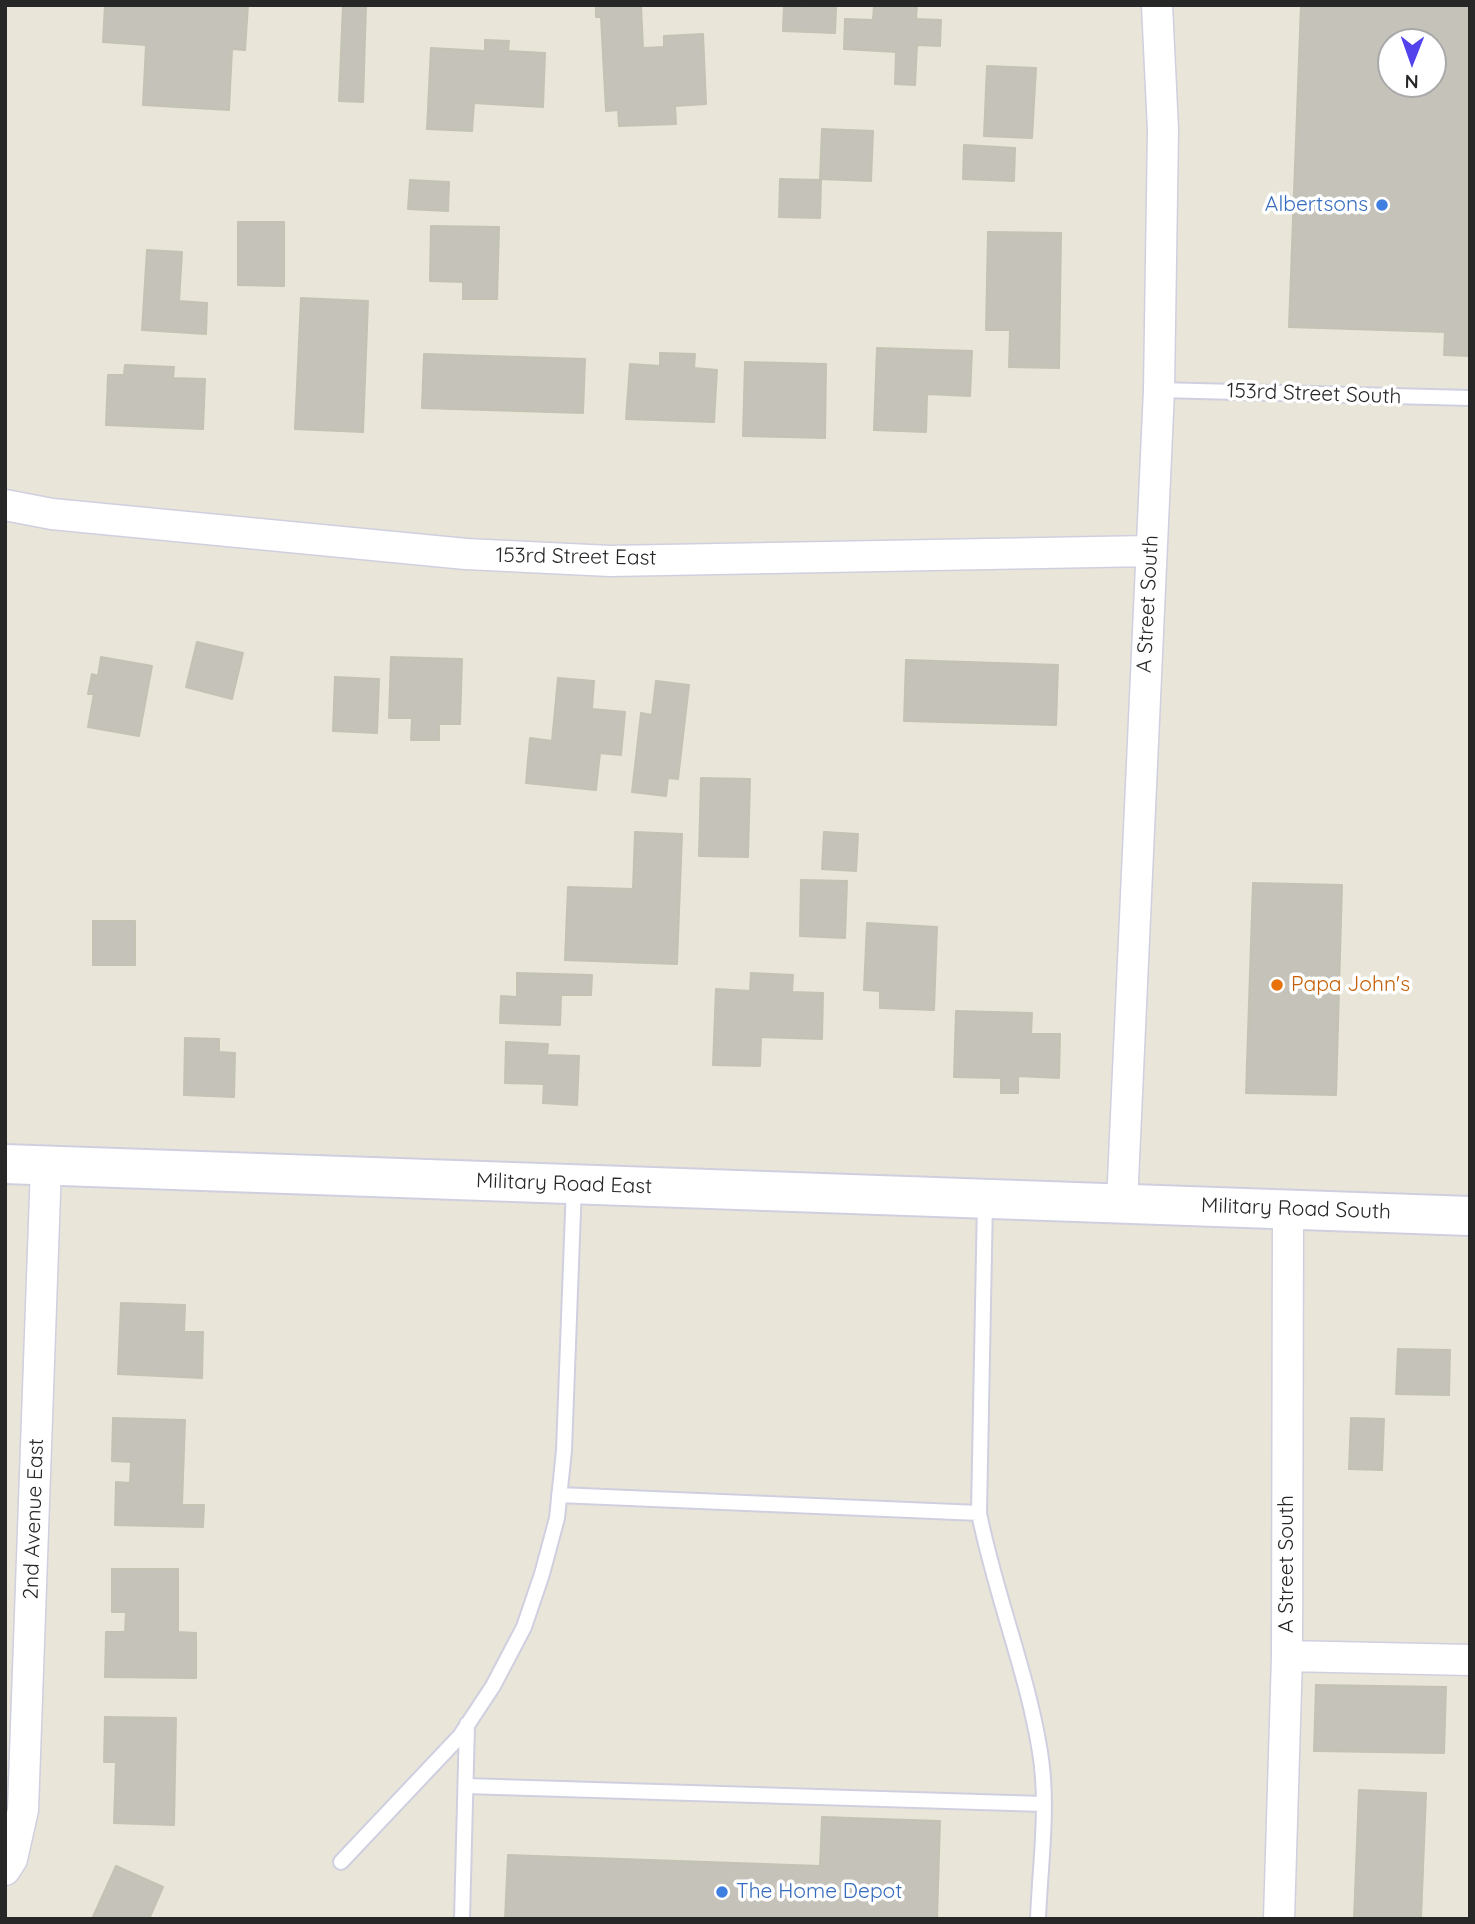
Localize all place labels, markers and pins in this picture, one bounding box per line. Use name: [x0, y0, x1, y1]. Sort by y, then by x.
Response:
place label: Albertsons: [1265, 192, 1368, 218]
marker: Albertsons: [1374, 197, 1390, 213]
place label: Papa John's: [1291, 972, 1410, 998]
marker: Papa John's: [1269, 977, 1285, 993]
place label: The Home Depot: [736, 1879, 902, 1905]
marker: The Home Depot: [714, 1884, 730, 1900]

